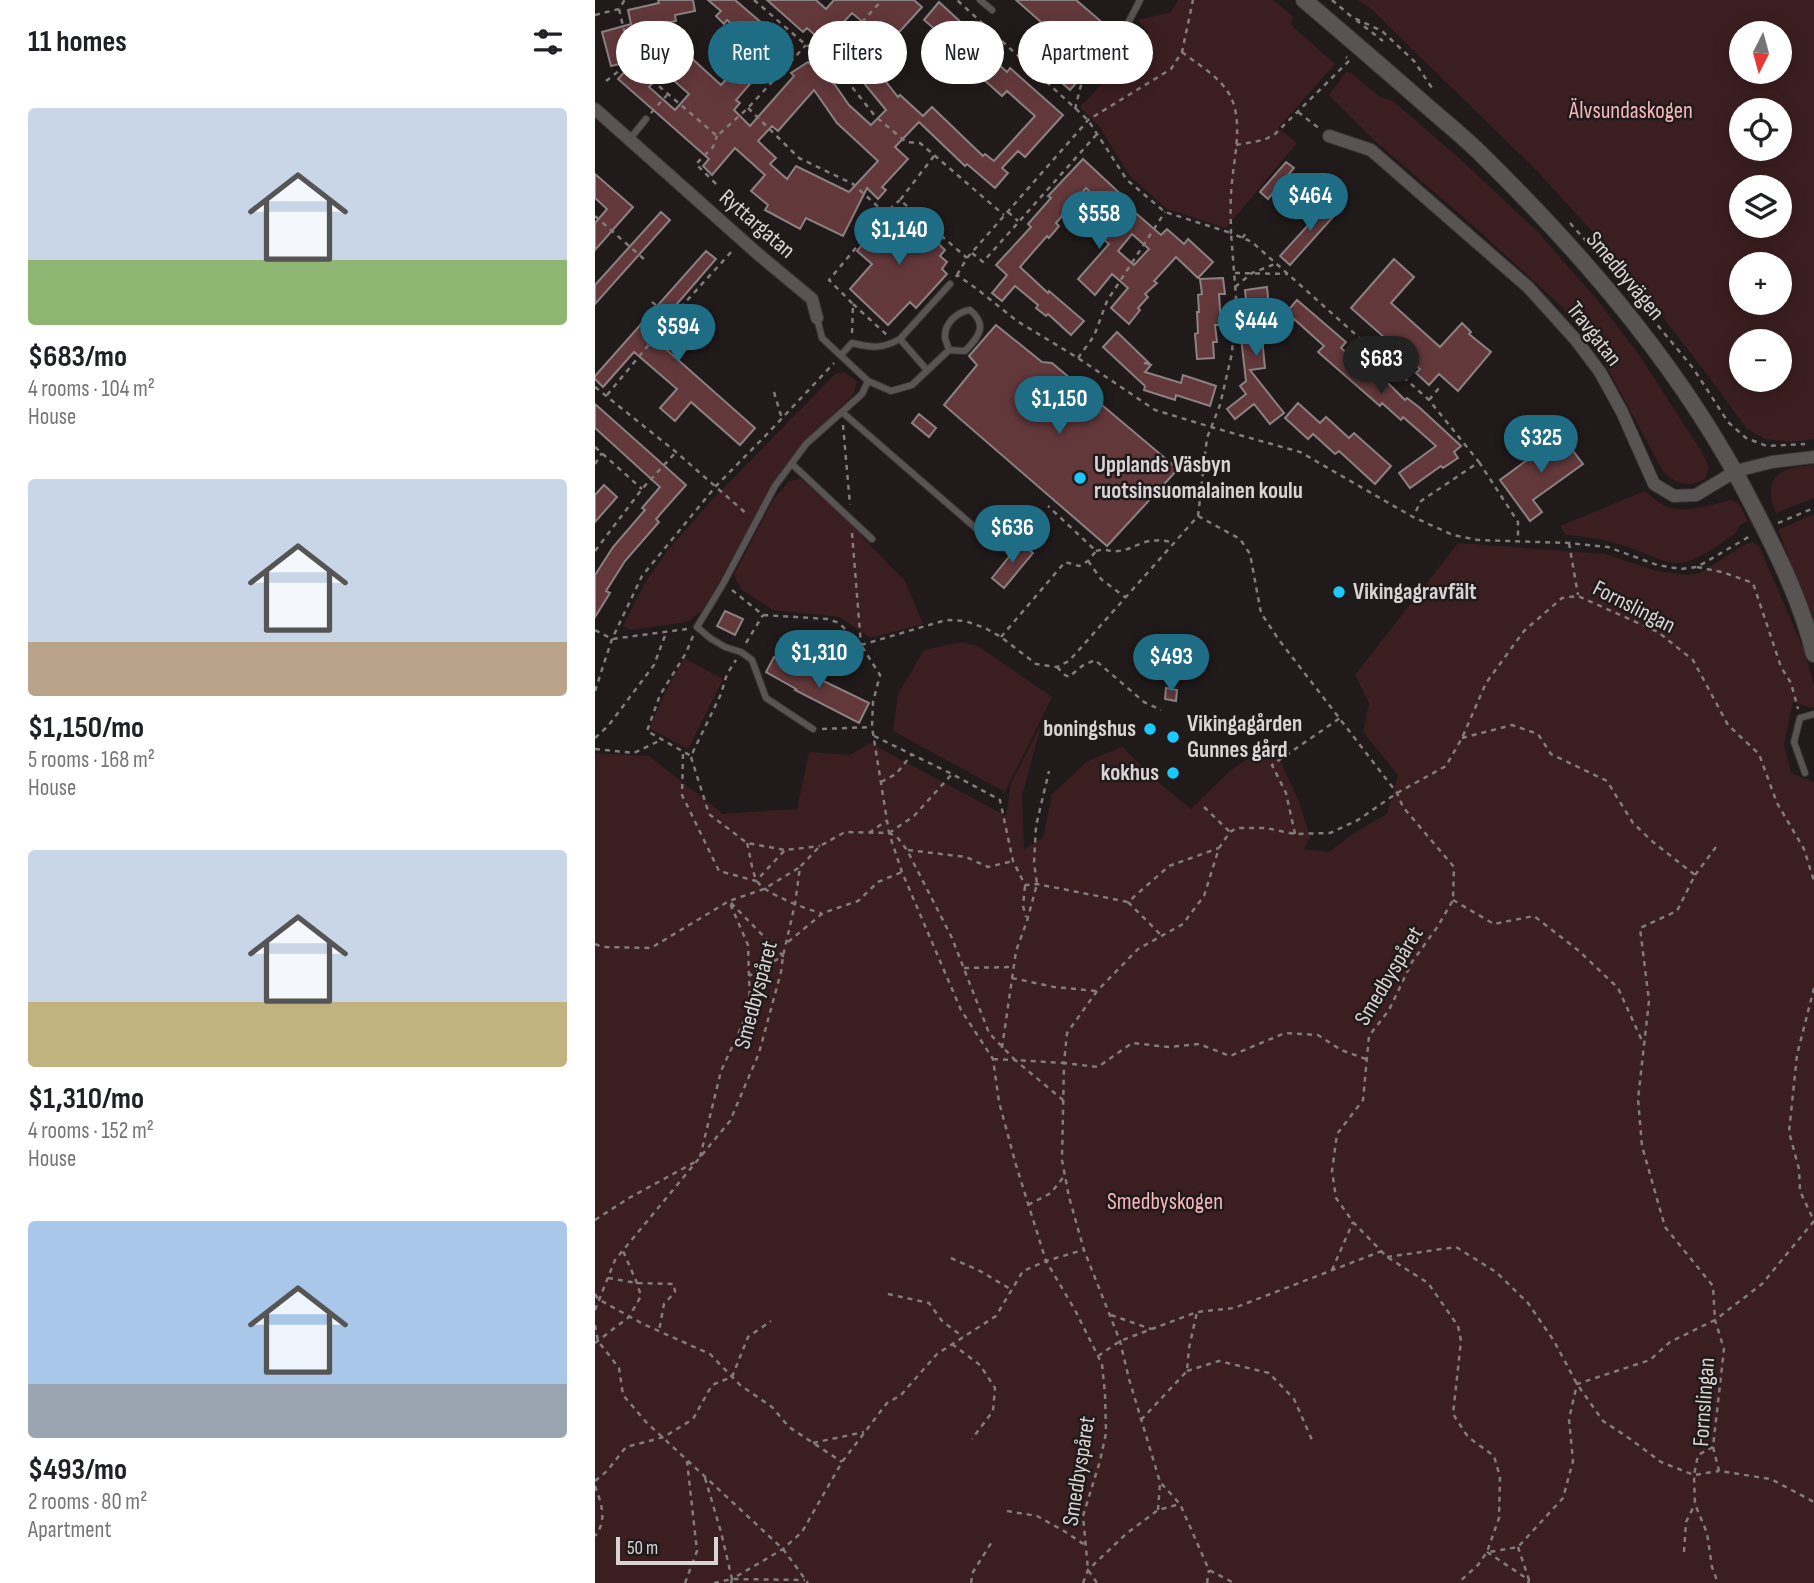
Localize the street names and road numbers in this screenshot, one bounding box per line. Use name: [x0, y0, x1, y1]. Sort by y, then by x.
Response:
street label: Ryttargatan: [713, 183, 801, 265]
street label: Smedbyvägen: [1580, 226, 1670, 326]
street label: Travgatan: [1560, 296, 1628, 372]
street label: Fornslingan: [1588, 574, 1680, 640]
street label: Smedbyspåret: [1348, 921, 1430, 1031]
street label: Smedbyspåret: [728, 938, 784, 1052]
street label: Fornslingan: [1687, 1357, 1721, 1447]
street label: Smedbyspåret: [1057, 1414, 1101, 1528]

